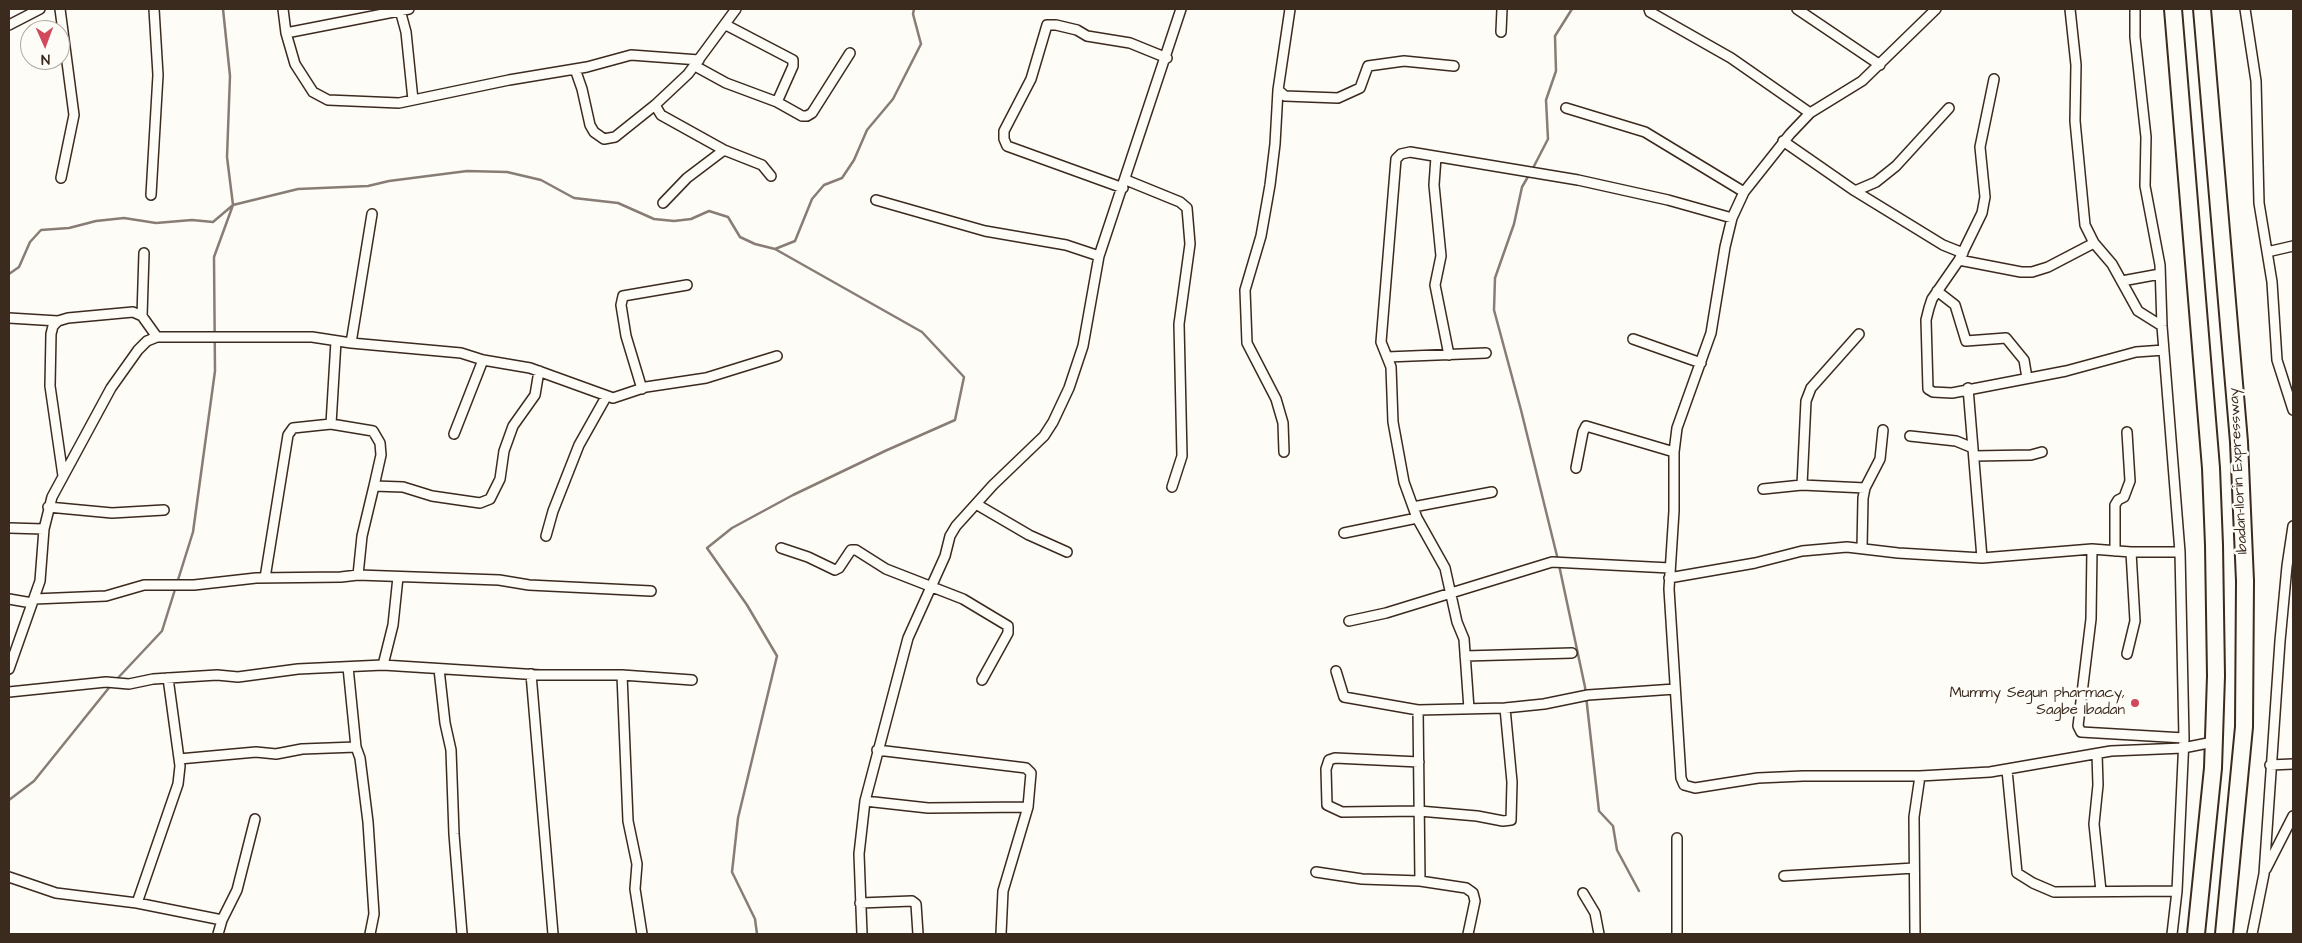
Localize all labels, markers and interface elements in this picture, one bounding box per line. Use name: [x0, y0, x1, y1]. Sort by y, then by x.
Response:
north arrow: [20, 20, 70, 70]
text: N: [41, 49, 50, 69]
street label: Ibadan-Ilorin Expressway: [2226, 387, 2252, 555]
place label: Mummy Segun pharmacy, Sagbe Ibadan: [1949, 685, 2125, 720]
marker: Mummy Segun pharmacy, Sagbe Ibadan: [2129, 697, 2141, 709]

